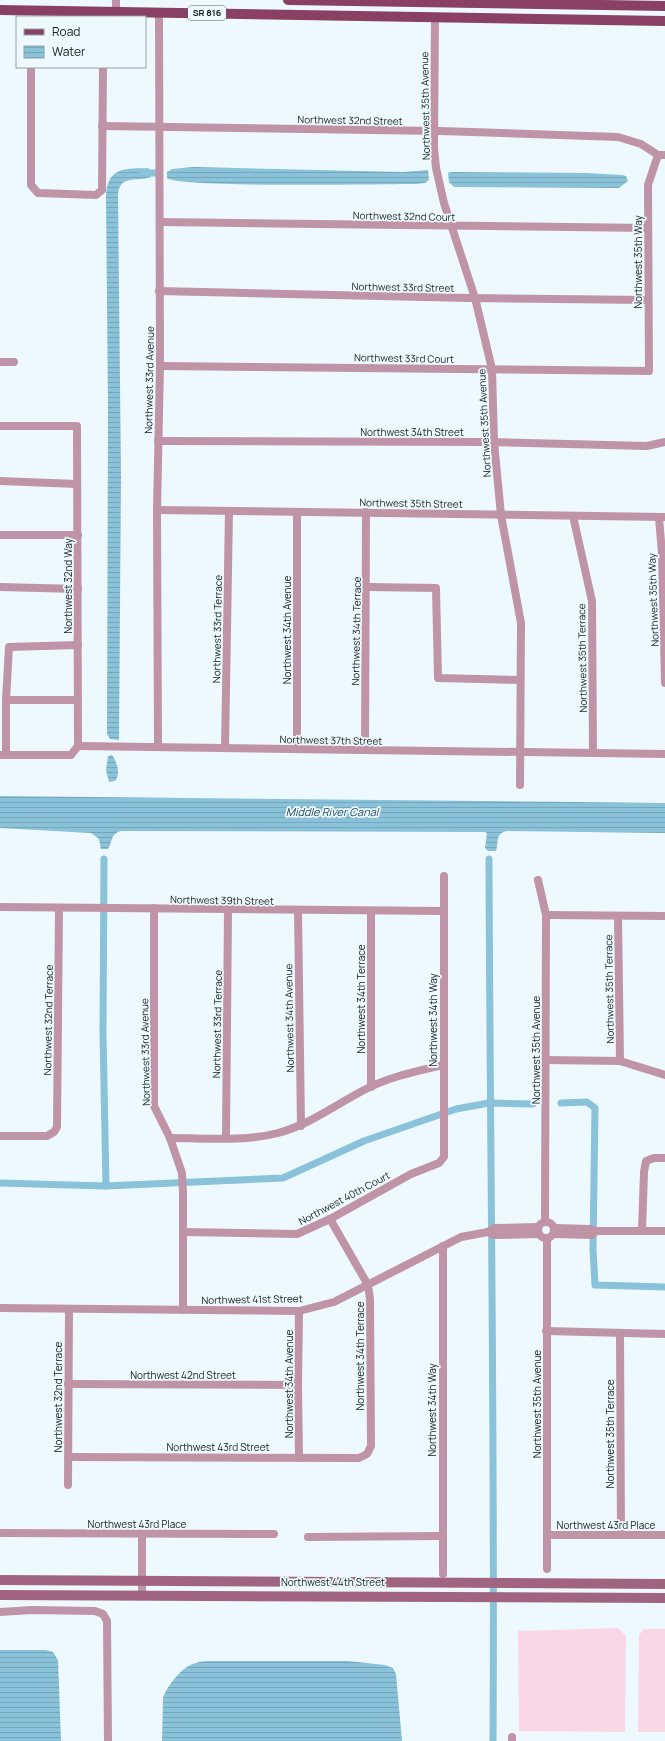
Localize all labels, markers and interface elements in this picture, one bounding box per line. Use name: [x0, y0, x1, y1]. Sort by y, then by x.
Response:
road number: SR 816: [188, 6, 226, 20]
legend: [16, 16, 146, 68]
text: Road: [52, 23, 80, 40]
text: Water: [52, 43, 86, 60]
street label: Northwest 35th Avenue: [417, 52, 433, 160]
street label: Northwest 32nd Street: [297, 112, 403, 128]
street label: Northwest 32nd Court: [353, 208, 455, 224]
street label: Northwest 35th Way: [631, 214, 645, 309]
street label: Northwest 33rd Street: [352, 279, 454, 295]
street label: Northwest 33rd Avenue: [141, 326, 157, 434]
street label: Northwest 33rd Court: [354, 350, 454, 366]
street label: Northwest 35th Avenue: [474, 368, 494, 477]
street label: Northwest 34th Street: [360, 425, 464, 439]
street label: Northwest 35th Street: [359, 495, 463, 511]
street label: Northwest 32nd Way: [61, 538, 75, 634]
street label: Northwest 35th Way: [644, 552, 662, 647]
street label: Northwest 33rd Terrace: [209, 575, 225, 683]
street label: Northwest 34th Avenue: [280, 576, 294, 684]
street label: Northwest 34th Terrace: [348, 576, 364, 686]
street label: Northwest 35th Terrace: [574, 603, 590, 713]
street label: Northwest 37th Street: [280, 732, 382, 748]
water label: Middle River Canal: [286, 804, 380, 819]
street label: Northwest 39th Street: [170, 892, 274, 908]
street label: Northwest 35th Terrace: [601, 934, 617, 1044]
street label: Northwest 34th Terrace: [354, 944, 368, 1054]
street label: Northwest 34th Avenue: [281, 963, 297, 1072]
street label: Northwest 32nd Terrace: [40, 964, 56, 1075]
street label: Northwest 33rd Terrace: [209, 970, 225, 1078]
street label: Northwest 34th Way: [426, 972, 440, 1067]
street label: Northwest 35th Avenue: [529, 996, 543, 1104]
street label: Northwest 33rd Avenue: [137, 998, 153, 1106]
street label: Northwest 40th Court: [296, 1168, 392, 1228]
street label: Northwest 41st Street: [201, 1291, 303, 1307]
street label: Northwest 34th Terrace: [353, 1301, 367, 1411]
street label: Northwest 34th Avenue: [282, 1330, 296, 1438]
street label: Northwest 32nd Terrace: [51, 1341, 65, 1452]
street label: Northwest 35th Avenue: [530, 1350, 544, 1458]
street label: Northwest 34th Way: [425, 1362, 439, 1457]
street label: Northwest 42nd Street: [130, 1368, 236, 1382]
street label: Northwest 35th Terrace: [603, 1379, 617, 1488]
street label: Northwest 43rd Street: [166, 1440, 270, 1454]
street label: Northwest 43rd Place: [88, 1517, 187, 1531]
street label: Northwest 43rd Place: [557, 1518, 656, 1532]
street label: Northwest 44th Street: [281, 1575, 385, 1589]

